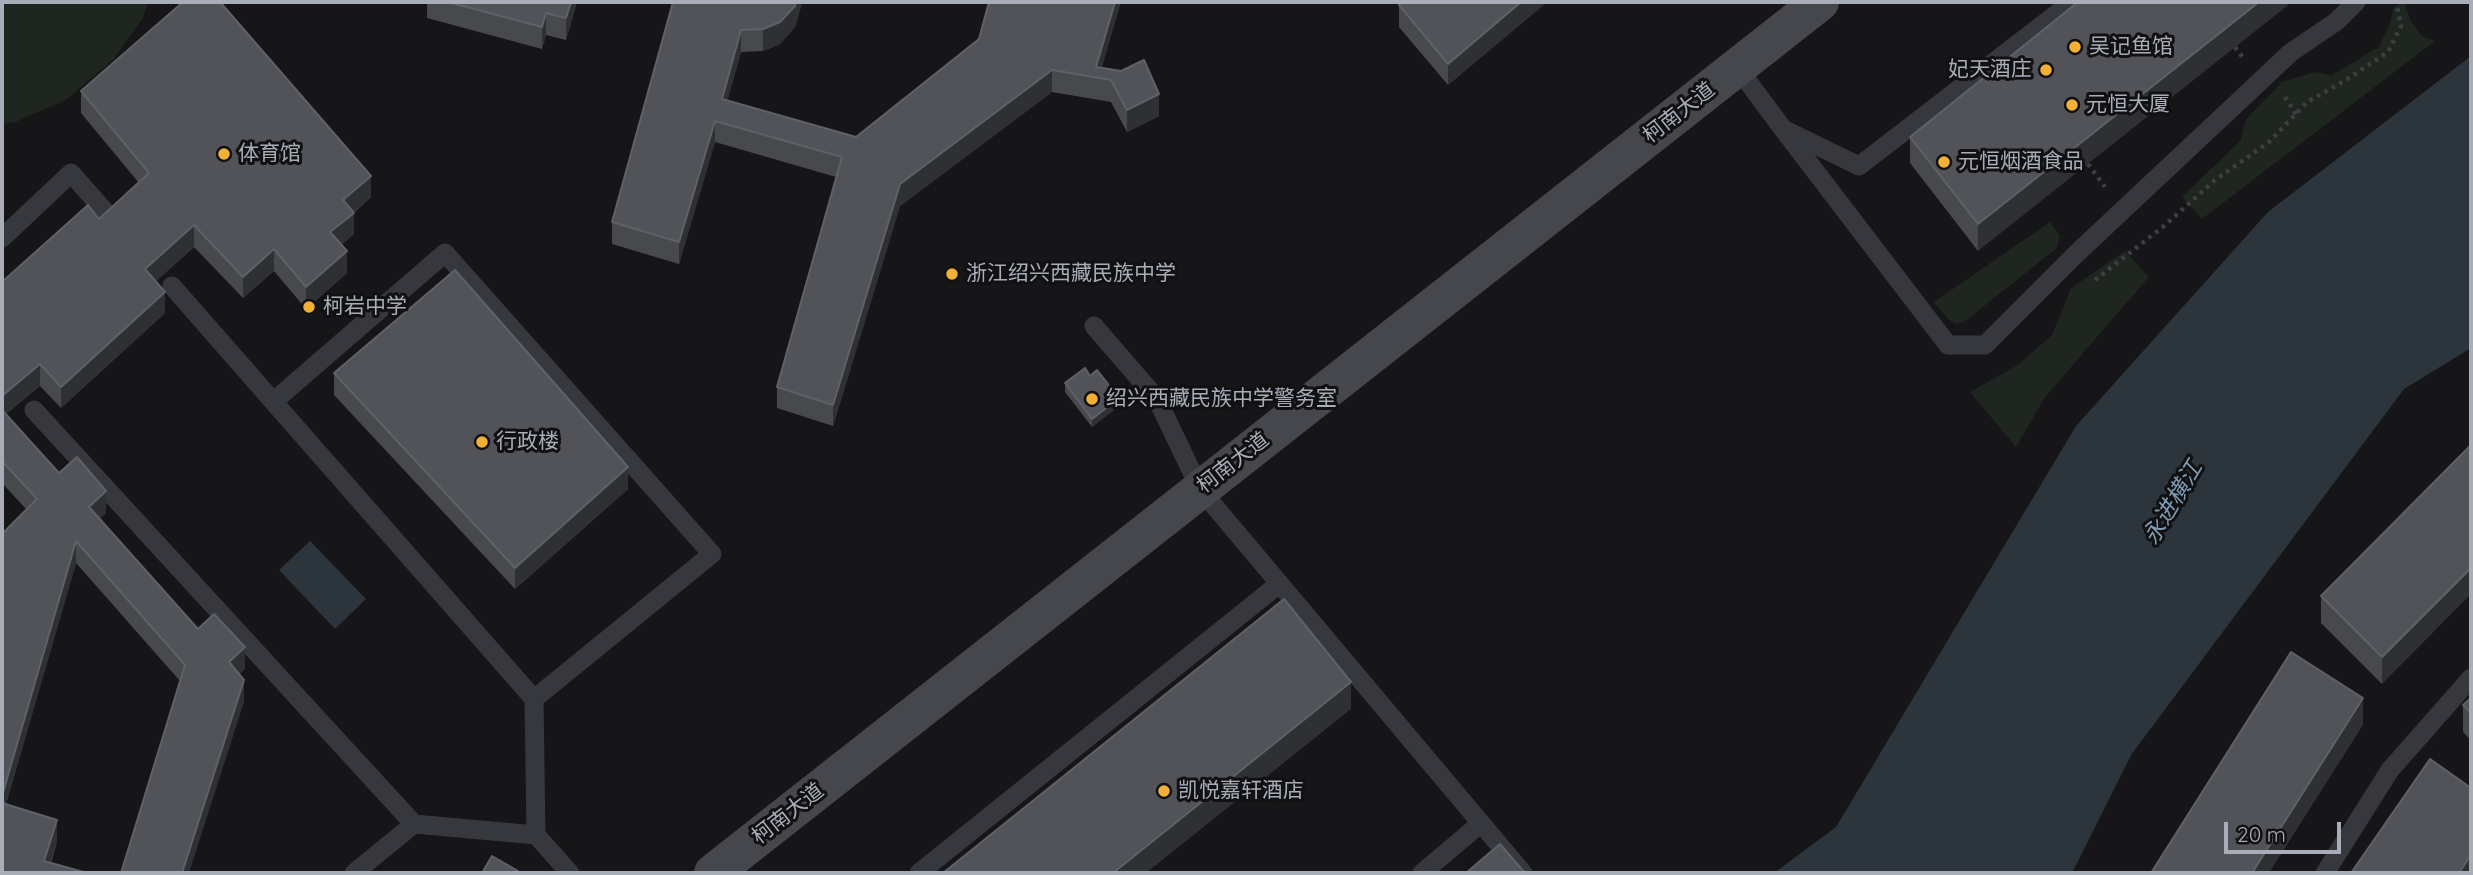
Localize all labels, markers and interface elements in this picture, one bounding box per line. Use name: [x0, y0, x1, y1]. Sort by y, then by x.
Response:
place label: 吴记鱼馆: [2089, 34, 2173, 60]
marker: 吴记鱼馆: [2067, 39, 2083, 55]
place label: 妃天酒庄: [1948, 57, 2032, 83]
marker: 妃天酒庄: [2038, 62, 2054, 78]
street label: 柯南大道: [1638, 77, 1720, 149]
place label: 元恒大厦: [2086, 92, 2170, 118]
marker: 元恒大厦: [2064, 97, 2080, 113]
place label: 体育馆: [238, 141, 301, 167]
marker: 体育馆: [216, 146, 232, 162]
place label: 元恒烟酒食品: [1958, 149, 2084, 175]
marker: 元恒烟酒食品: [1936, 154, 1952, 170]
place label: 浙江绍兴西藏民族中学: [966, 261, 1176, 287]
marker: 浙江绍兴西藏民族中学: [944, 266, 960, 282]
place label: 柯岩中学: [323, 294, 407, 320]
marker: 柯岩中学: [301, 299, 317, 315]
place label: 绍兴西藏民族中学警务室: [1106, 386, 1337, 412]
marker: 绍兴西藏民族中学警务室: [1084, 391, 1100, 407]
street label: 柯南大道: [1192, 427, 1274, 499]
place label: 行政楼: [496, 429, 559, 455]
marker: 行政楼: [474, 434, 490, 450]
water label: 永进横江: [2137, 456, 2209, 550]
street label: 柯南大道: [747, 778, 829, 850]
place label: 凯悦嘉轩酒店: [1178, 778, 1304, 804]
marker: 凯悦嘉轩酒店: [1156, 783, 1172, 799]
scale bar: [2228, 808, 2345, 852]
text: 20 m: [2237, 821, 2286, 847]

